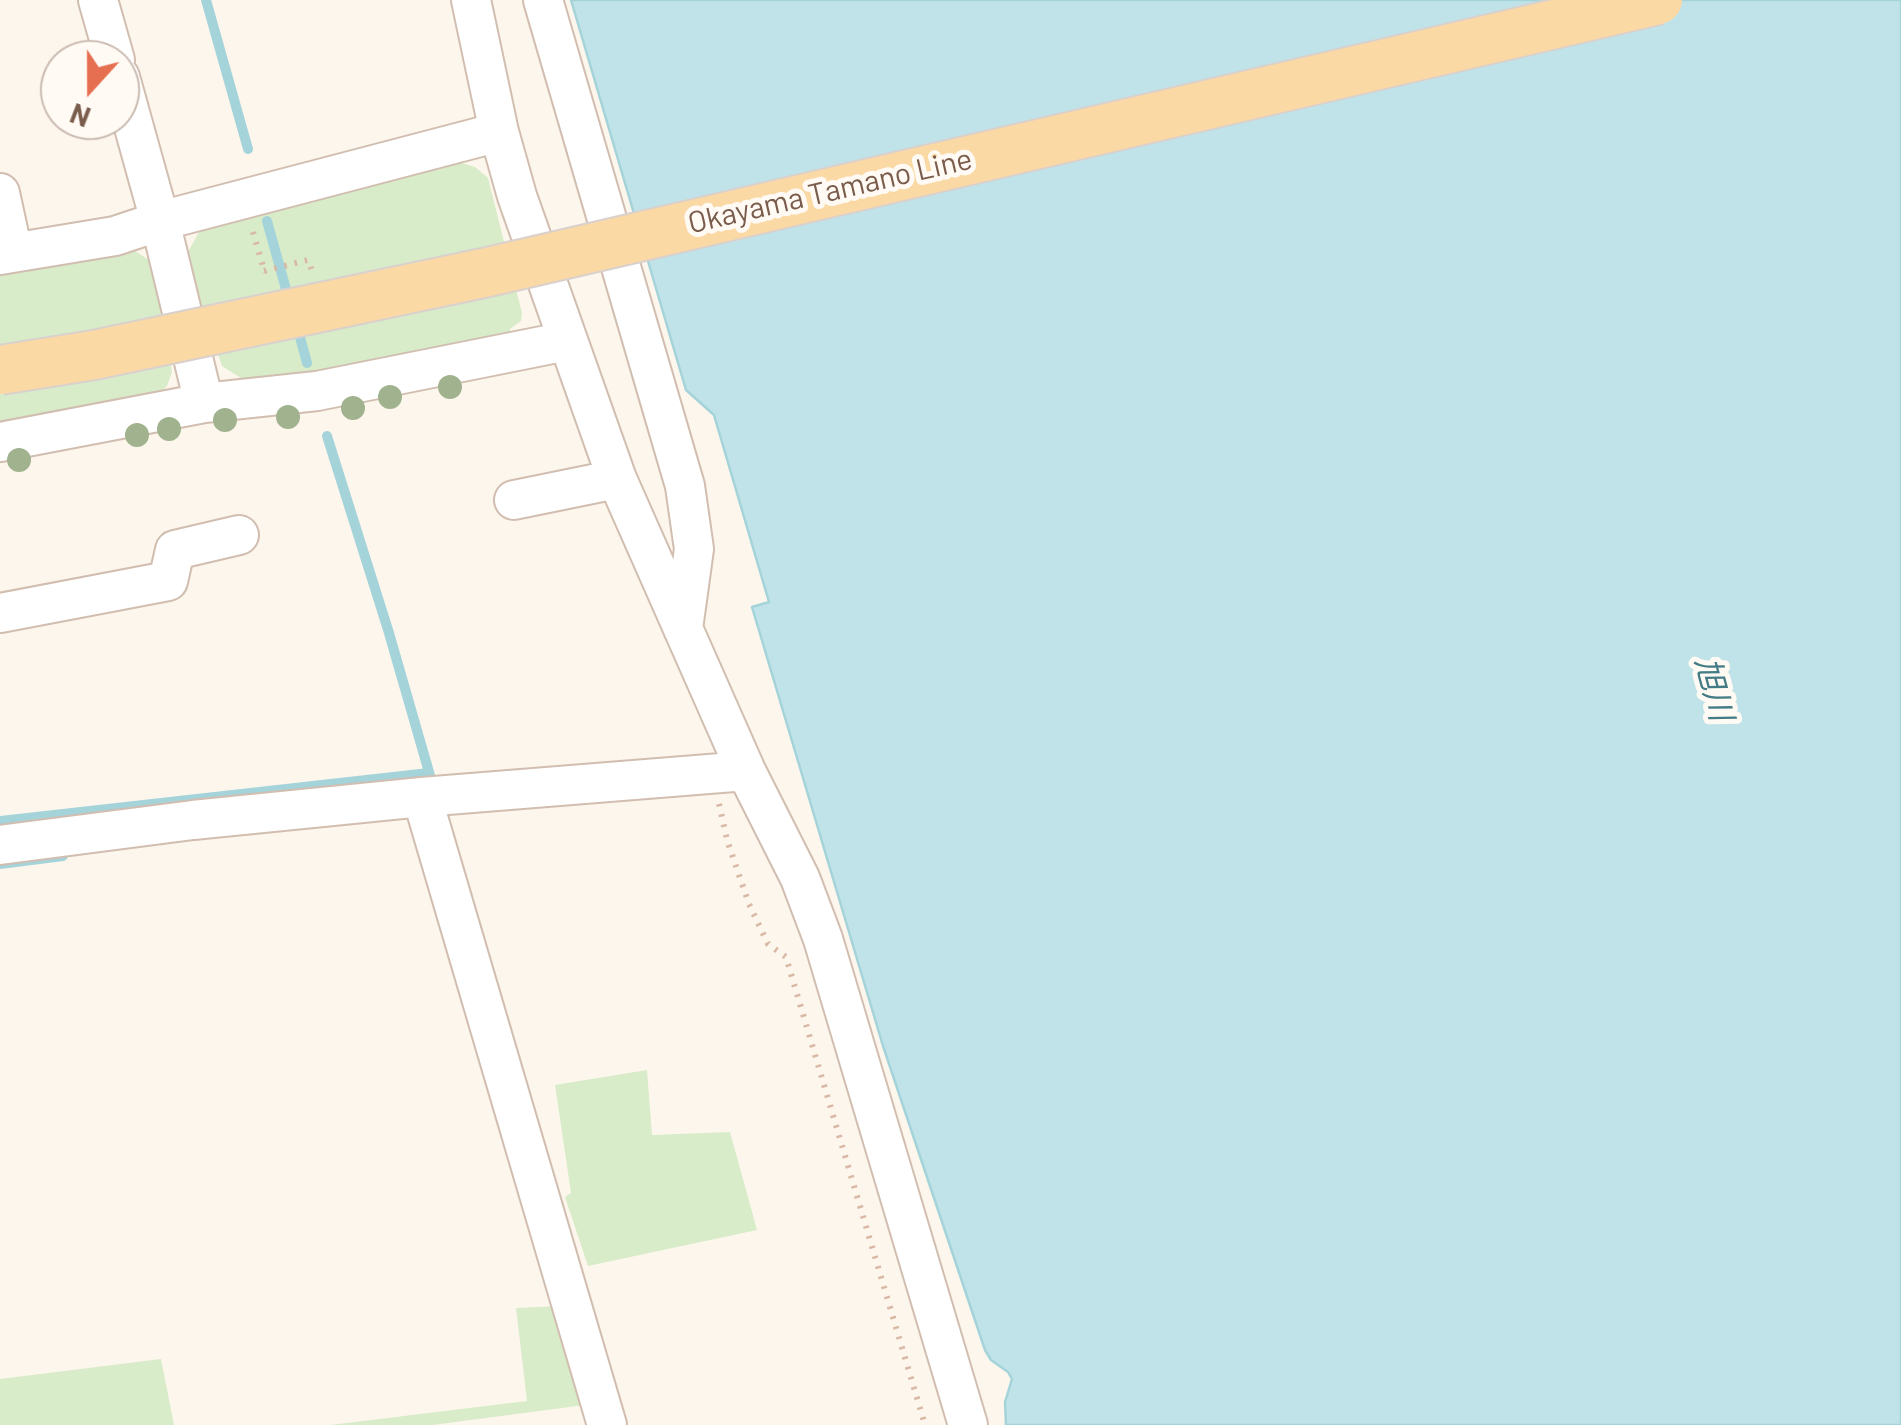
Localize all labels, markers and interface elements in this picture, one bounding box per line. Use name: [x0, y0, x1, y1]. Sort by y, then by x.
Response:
north arrow: [40, 40, 140, 140]
text: N: [65, 97, 95, 135]
street label: Okayama Tamano Line: [684, 141, 976, 241]
water label: 旭川: [1687, 653, 1741, 725]

